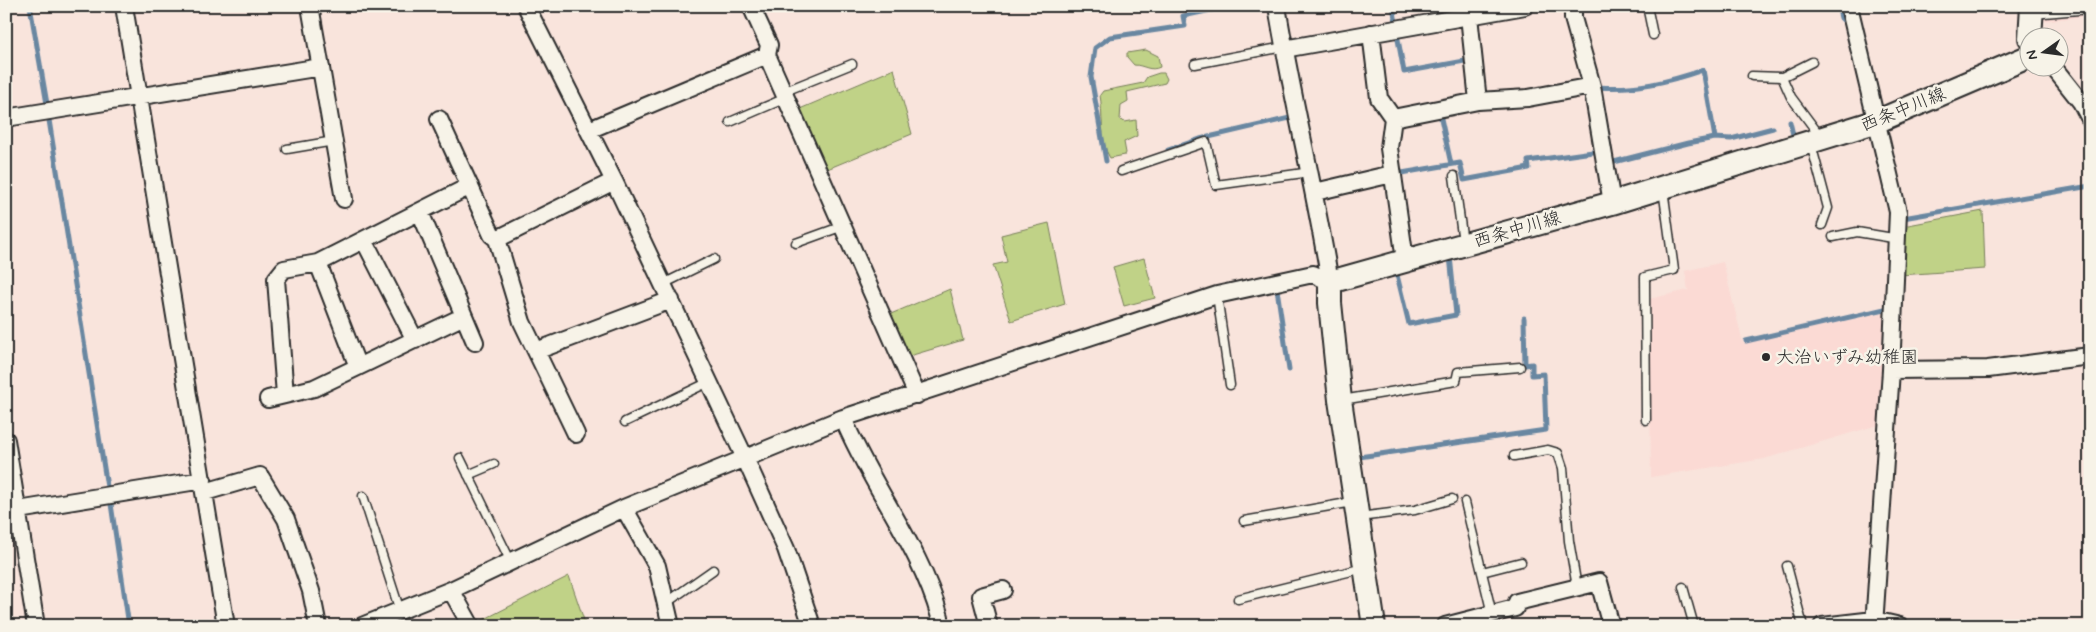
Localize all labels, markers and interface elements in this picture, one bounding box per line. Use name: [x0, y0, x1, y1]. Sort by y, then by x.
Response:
north arrow: [2018, 28, 2068, 78]
text: N: [2022, 48, 2042, 62]
street label: 西条中川線: [1857, 82, 1950, 138]
street label: 西条中川線: [1471, 206, 1564, 254]
place label: 大治いずみ幼稚園: [1776, 346, 1919, 370]
marker: 大治いずみ幼稚園: [1760, 351, 1772, 363]

